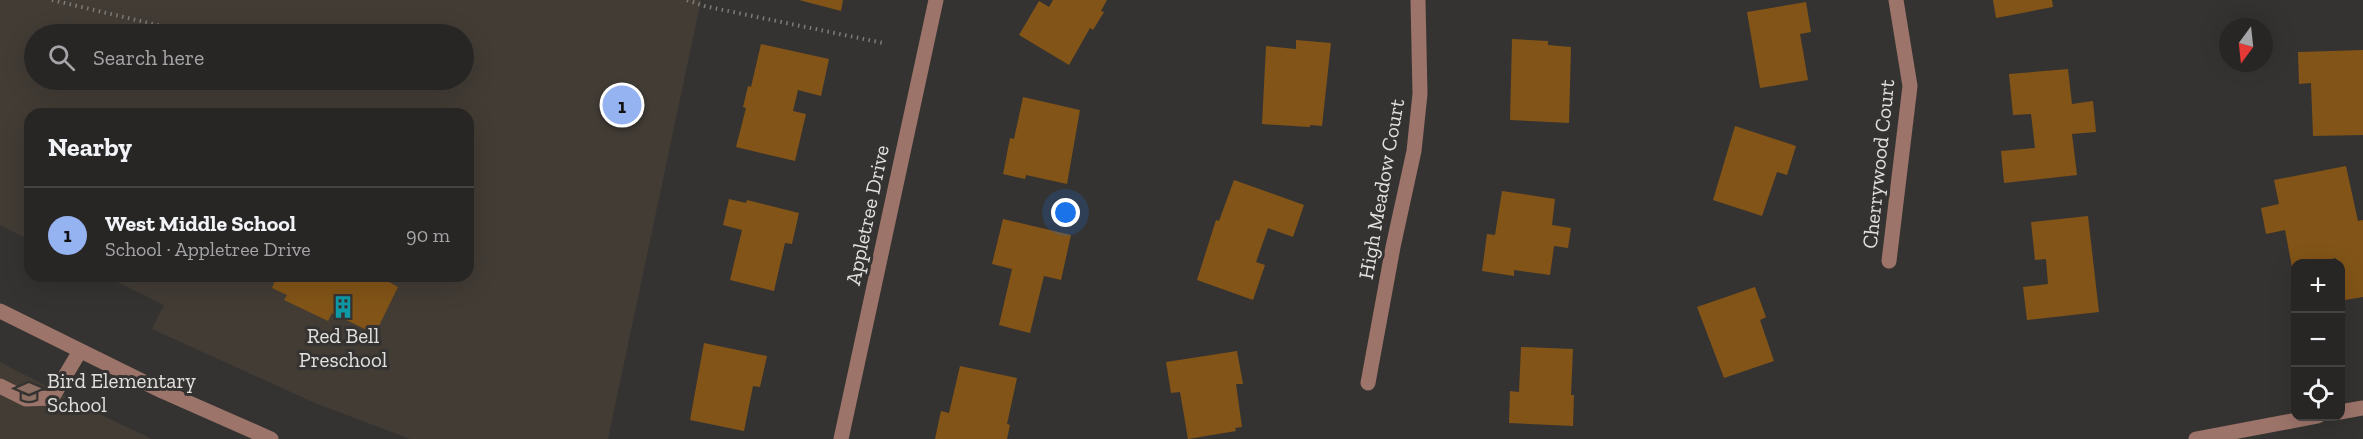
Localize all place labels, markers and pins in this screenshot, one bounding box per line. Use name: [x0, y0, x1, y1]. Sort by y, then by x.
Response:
pin: 1: [602, 82, 642, 128]
building icon: Red Bell Preschool: [330, 294, 356, 320]
place label: Red Bell Preschool: [299, 323, 388, 372]
place label: Bird Elementary School: [47, 368, 196, 417]
school or university icon: Bird Elementary School: [16, 379, 42, 405]

